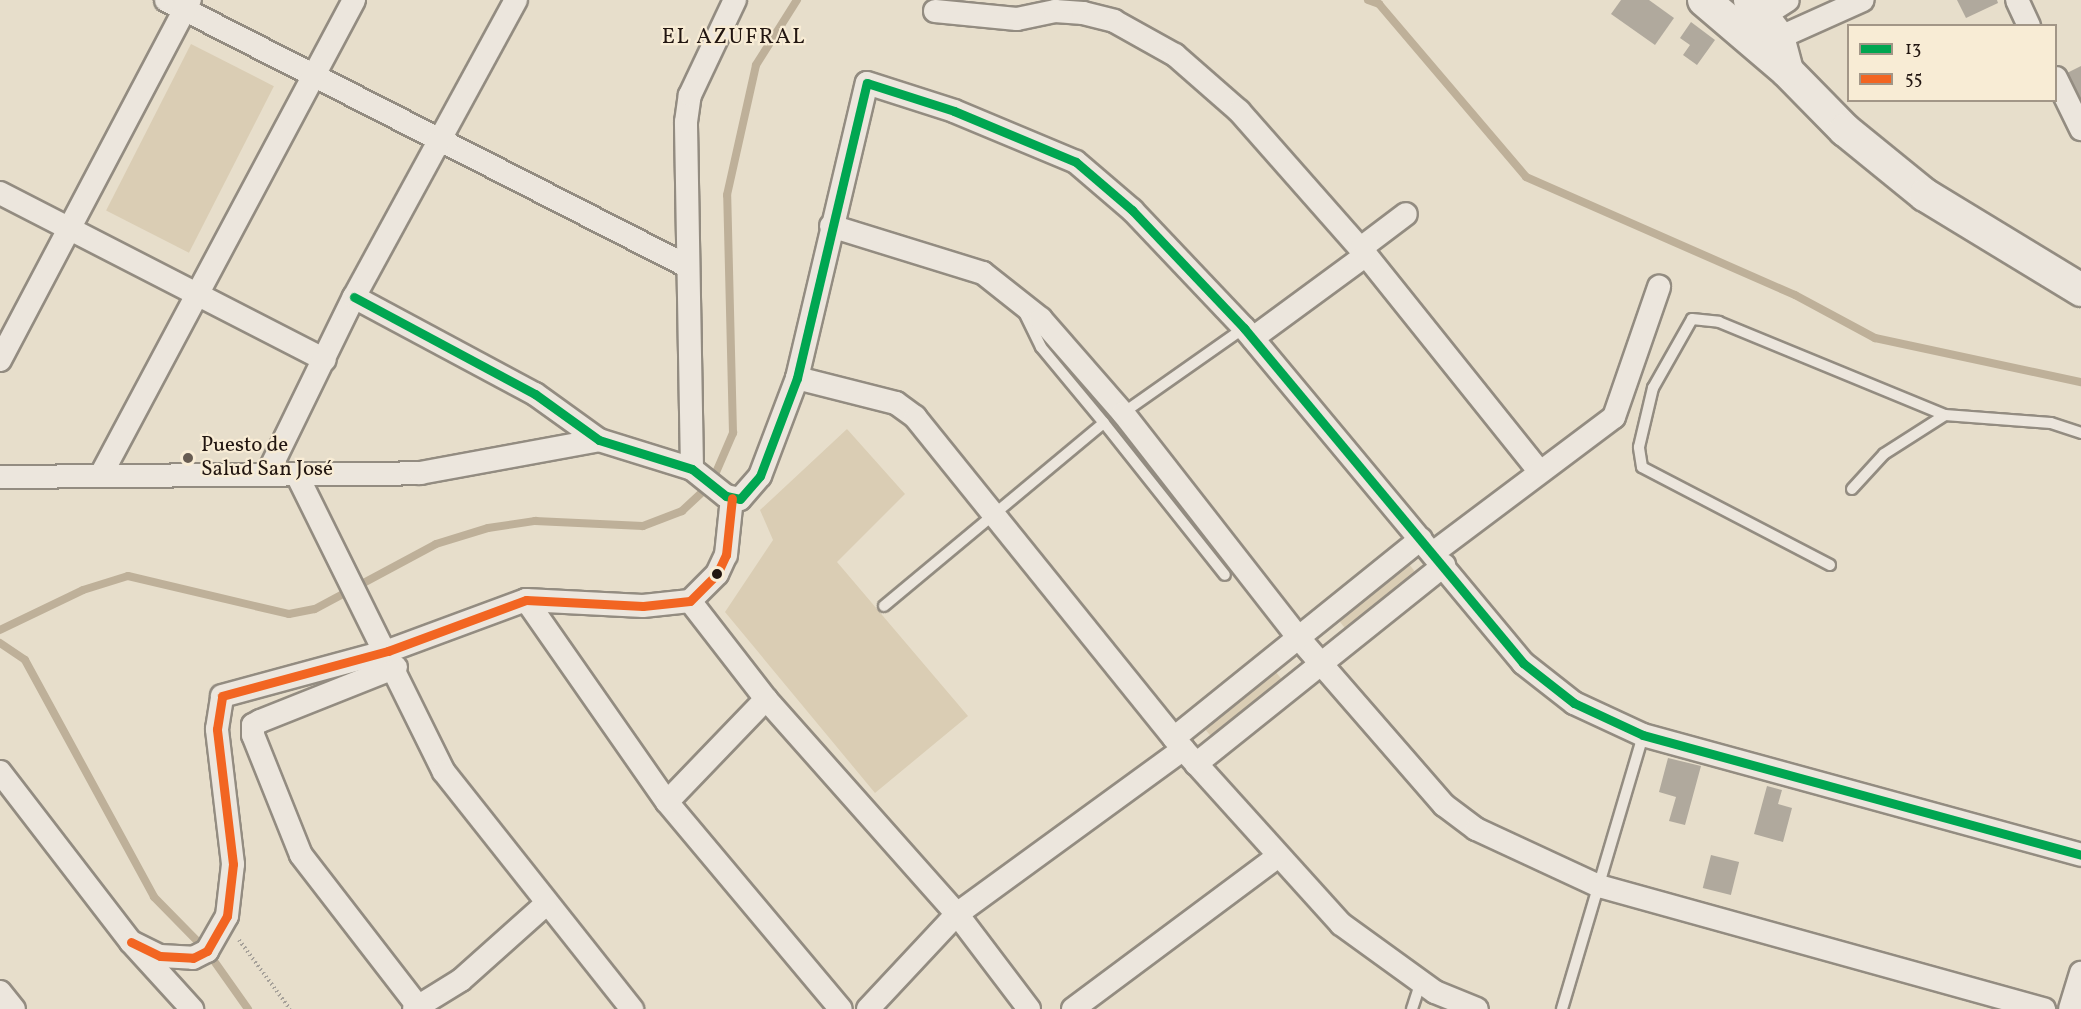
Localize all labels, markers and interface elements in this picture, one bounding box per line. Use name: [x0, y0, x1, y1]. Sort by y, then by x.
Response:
legend: [1847, 24, 2057, 102]
district label: EL AZUFRAL: [662, 25, 806, 51]
text: 13: [1905, 37, 1921, 62]
text: 55: [1905, 67, 1922, 92]
place label: Puesto de Salud San José: [201, 433, 333, 483]
marker: Puesto de Salud San José: [179, 449, 197, 467]
unlabelled marker: [711, 568, 723, 580]

